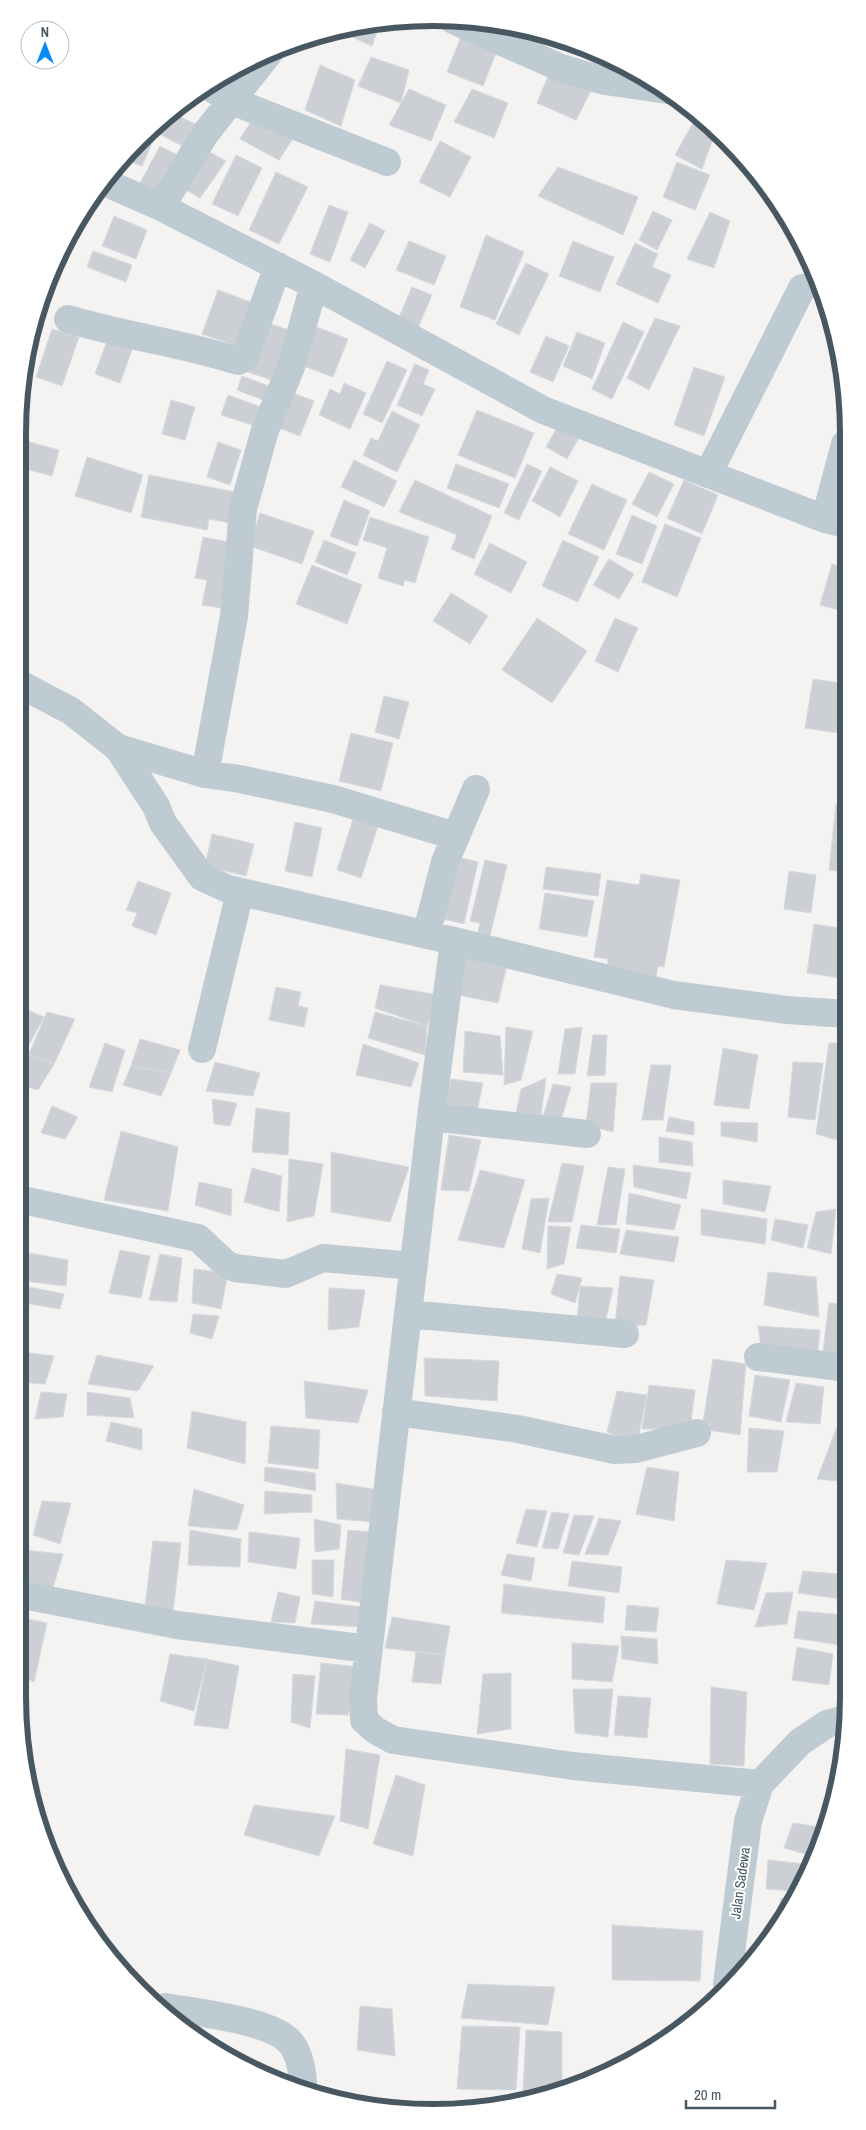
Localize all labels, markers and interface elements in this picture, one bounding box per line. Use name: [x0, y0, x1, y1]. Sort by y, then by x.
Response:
north arrow: [20, 20, 70, 70]
text: N: [41, 23, 49, 41]
street label: Jalan Sadewa: [726, 1845, 754, 1920]
scale bar: [686, 2078, 775, 2110]
text: 20 m: [694, 2084, 721, 2105]

